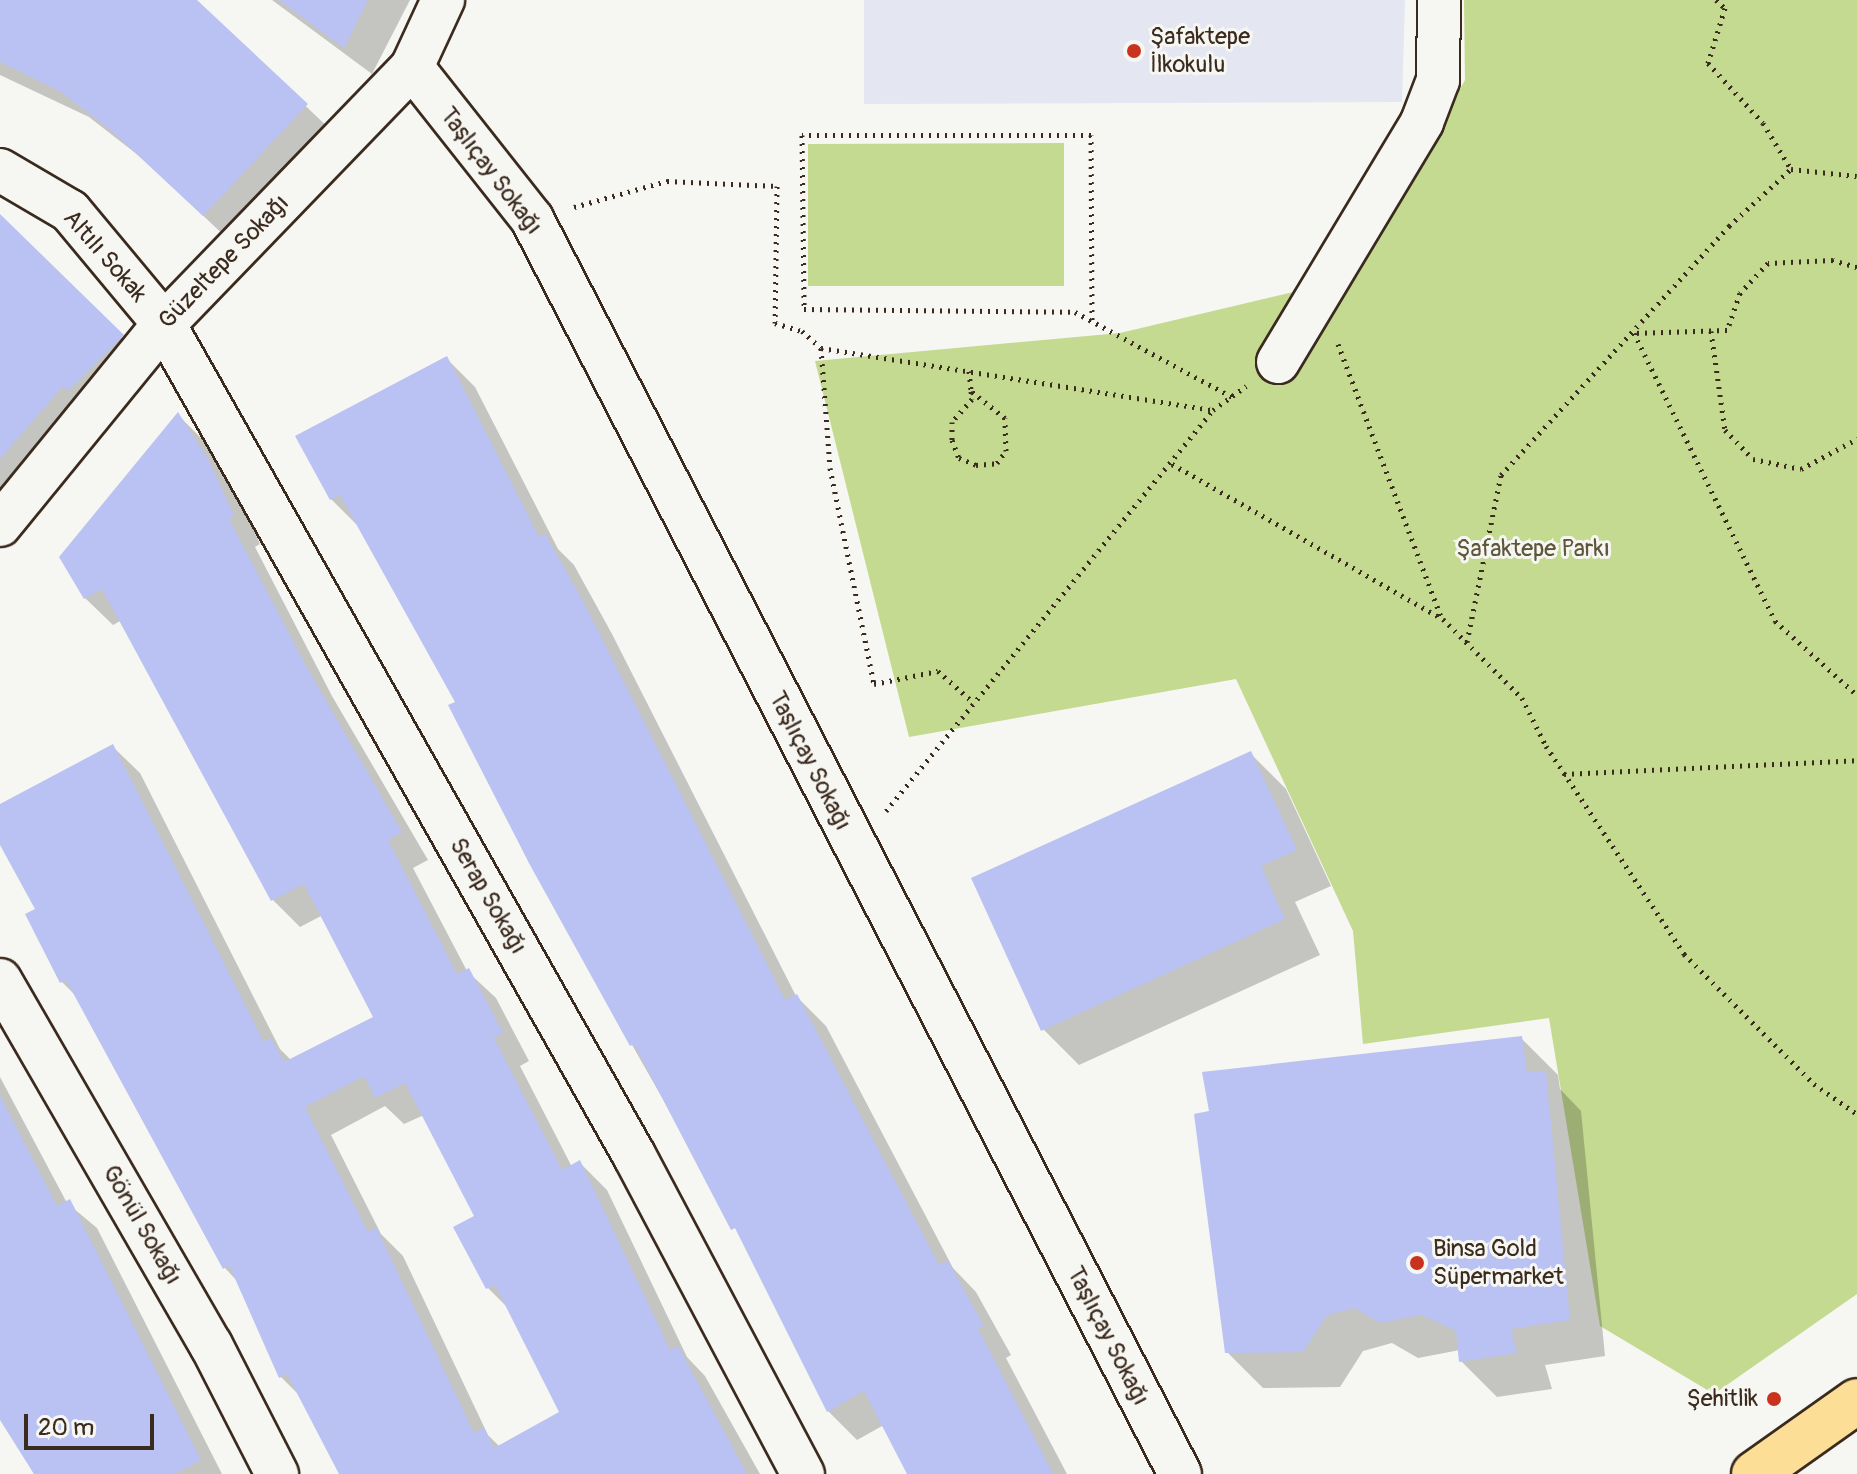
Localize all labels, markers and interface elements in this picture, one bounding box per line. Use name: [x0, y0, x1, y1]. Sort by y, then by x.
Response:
place label: Şafaktepe İlkokulu: [1150, 23, 1250, 79]
marker: Şafaktepe İlkokulu: [1125, 42, 1143, 60]
street label: Taşlıçay Sokağı: [434, 102, 548, 240]
street label: Güzeltepe Sokağı: [153, 189, 295, 335]
street label: Altılı Sokak: [57, 204, 153, 308]
park label: Şafaktepe Parkı: [1456, 535, 1610, 563]
street label: Taşlıçay Sokağı: [763, 687, 857, 835]
street label: Serap Sokağı: [443, 833, 533, 959]
street label: Gönül Sokağı: [96, 1160, 188, 1290]
place label: Binsa Gold Süpermarket: [1433, 1235, 1564, 1291]
marker: Binsa Gold Süpermarket: [1408, 1254, 1426, 1272]
street label: Taşlıçay Sokağı: [1061, 1262, 1155, 1410]
place label: Şehitlik: [1687, 1385, 1758, 1413]
marker: Şehitlik: [1765, 1390, 1783, 1408]
scale bar: [28, 1398, 158, 1448]
text: 20 m: [38, 1413, 94, 1442]

